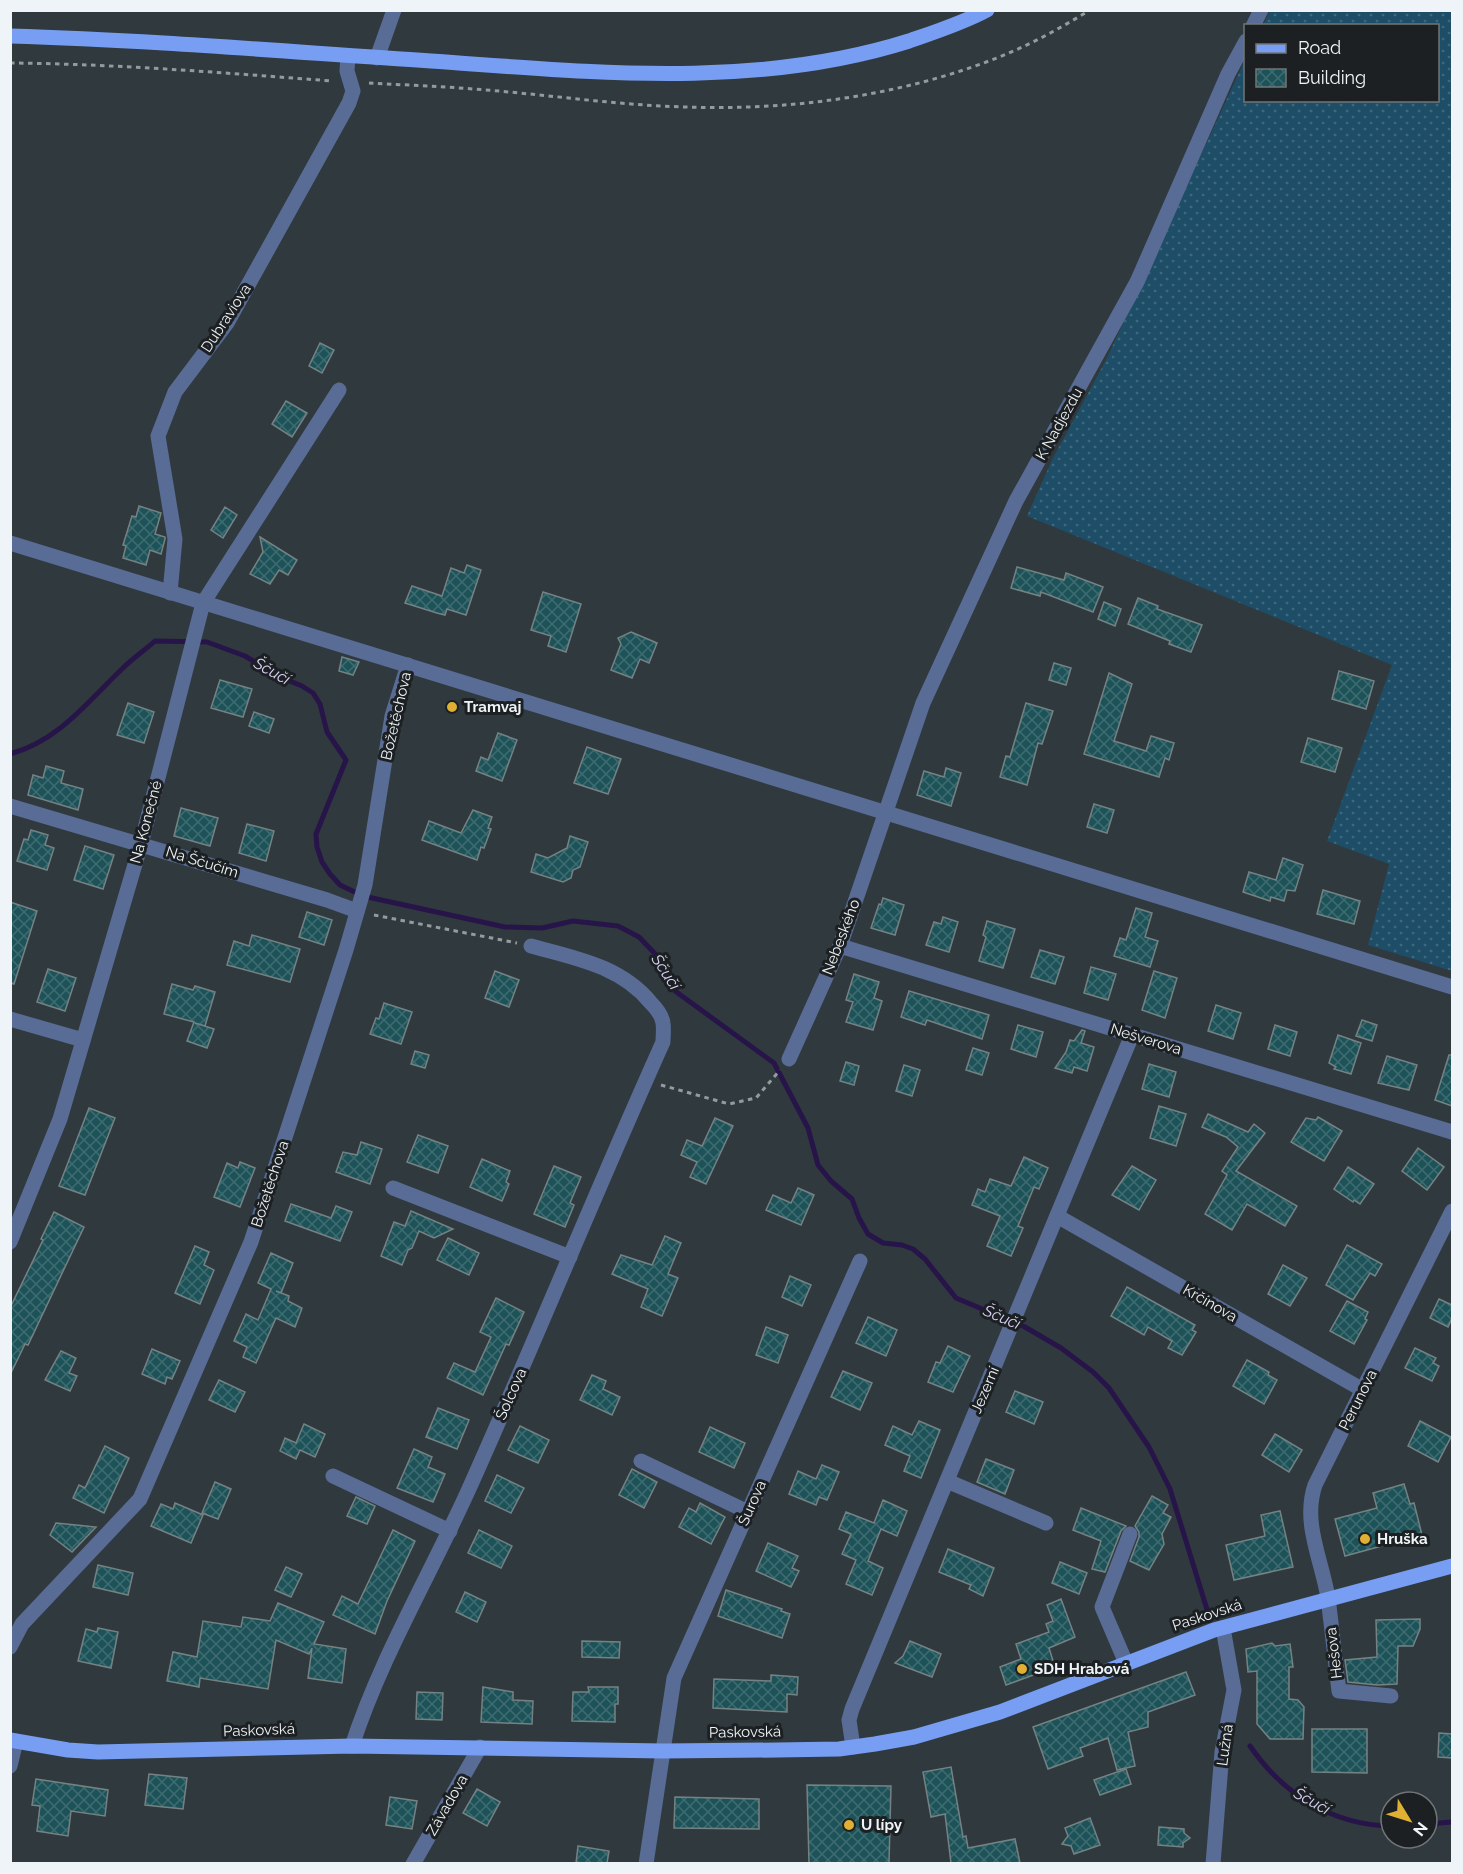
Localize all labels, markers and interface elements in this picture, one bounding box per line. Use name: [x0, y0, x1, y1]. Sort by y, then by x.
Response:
legend: [1244, 24, 1439, 102]
text: Road: [1298, 37, 1341, 58]
text: Building: [1298, 67, 1366, 88]
street label: Dubraviova: [197, 280, 255, 356]
street label: K Nadjezdu: [1032, 385, 1086, 463]
water label: Ščučí: [250, 652, 295, 689]
street label: Božetěchova: [377, 670, 415, 762]
place label: Tramvaj: [464, 698, 521, 716]
marker: Tramvaj: [445, 700, 459, 714]
street label: Na Konečné: [126, 778, 166, 865]
street label: Na Ščučím: [163, 841, 241, 882]
street label: Nebeského: [818, 897, 864, 977]
water label: Ščučí: [647, 949, 686, 995]
street label: Nešverova: [1108, 1020, 1184, 1058]
street label: Božetěchova: [248, 1138, 292, 1230]
street label: Krčínova: [1180, 1280, 1240, 1326]
water label: Ščučí: [980, 1299, 1025, 1334]
street label: Jezerní: [967, 1363, 1003, 1416]
street label: Šolcova: [491, 1365, 530, 1423]
street label: Perunova: [1335, 1367, 1381, 1433]
street label: Šurova: [733, 1477, 770, 1528]
place label: Hruška: [1377, 1530, 1428, 1548]
marker: Hruška: [1358, 1532, 1372, 1546]
street label: Paskovská: [1170, 1595, 1244, 1635]
street label: Hešova: [1322, 1626, 1346, 1680]
place label: SDH Hrabová: [1034, 1660, 1130, 1678]
marker: SDH Hrabová: [1015, 1662, 1029, 1676]
street label: Paskovská: [223, 1720, 295, 1740]
street label: Paskovská: [709, 1722, 781, 1742]
street label: Lužná: [1213, 1723, 1237, 1767]
street label: Závadova: [422, 1771, 472, 1839]
water label: Ščučí: [1290, 1782, 1335, 1819]
north arrow: [1379, 1790, 1439, 1850]
place label: U lípy: [861, 1816, 903, 1834]
marker: U lípy: [842, 1818, 856, 1832]
text: N: [1409, 1818, 1432, 1840]

